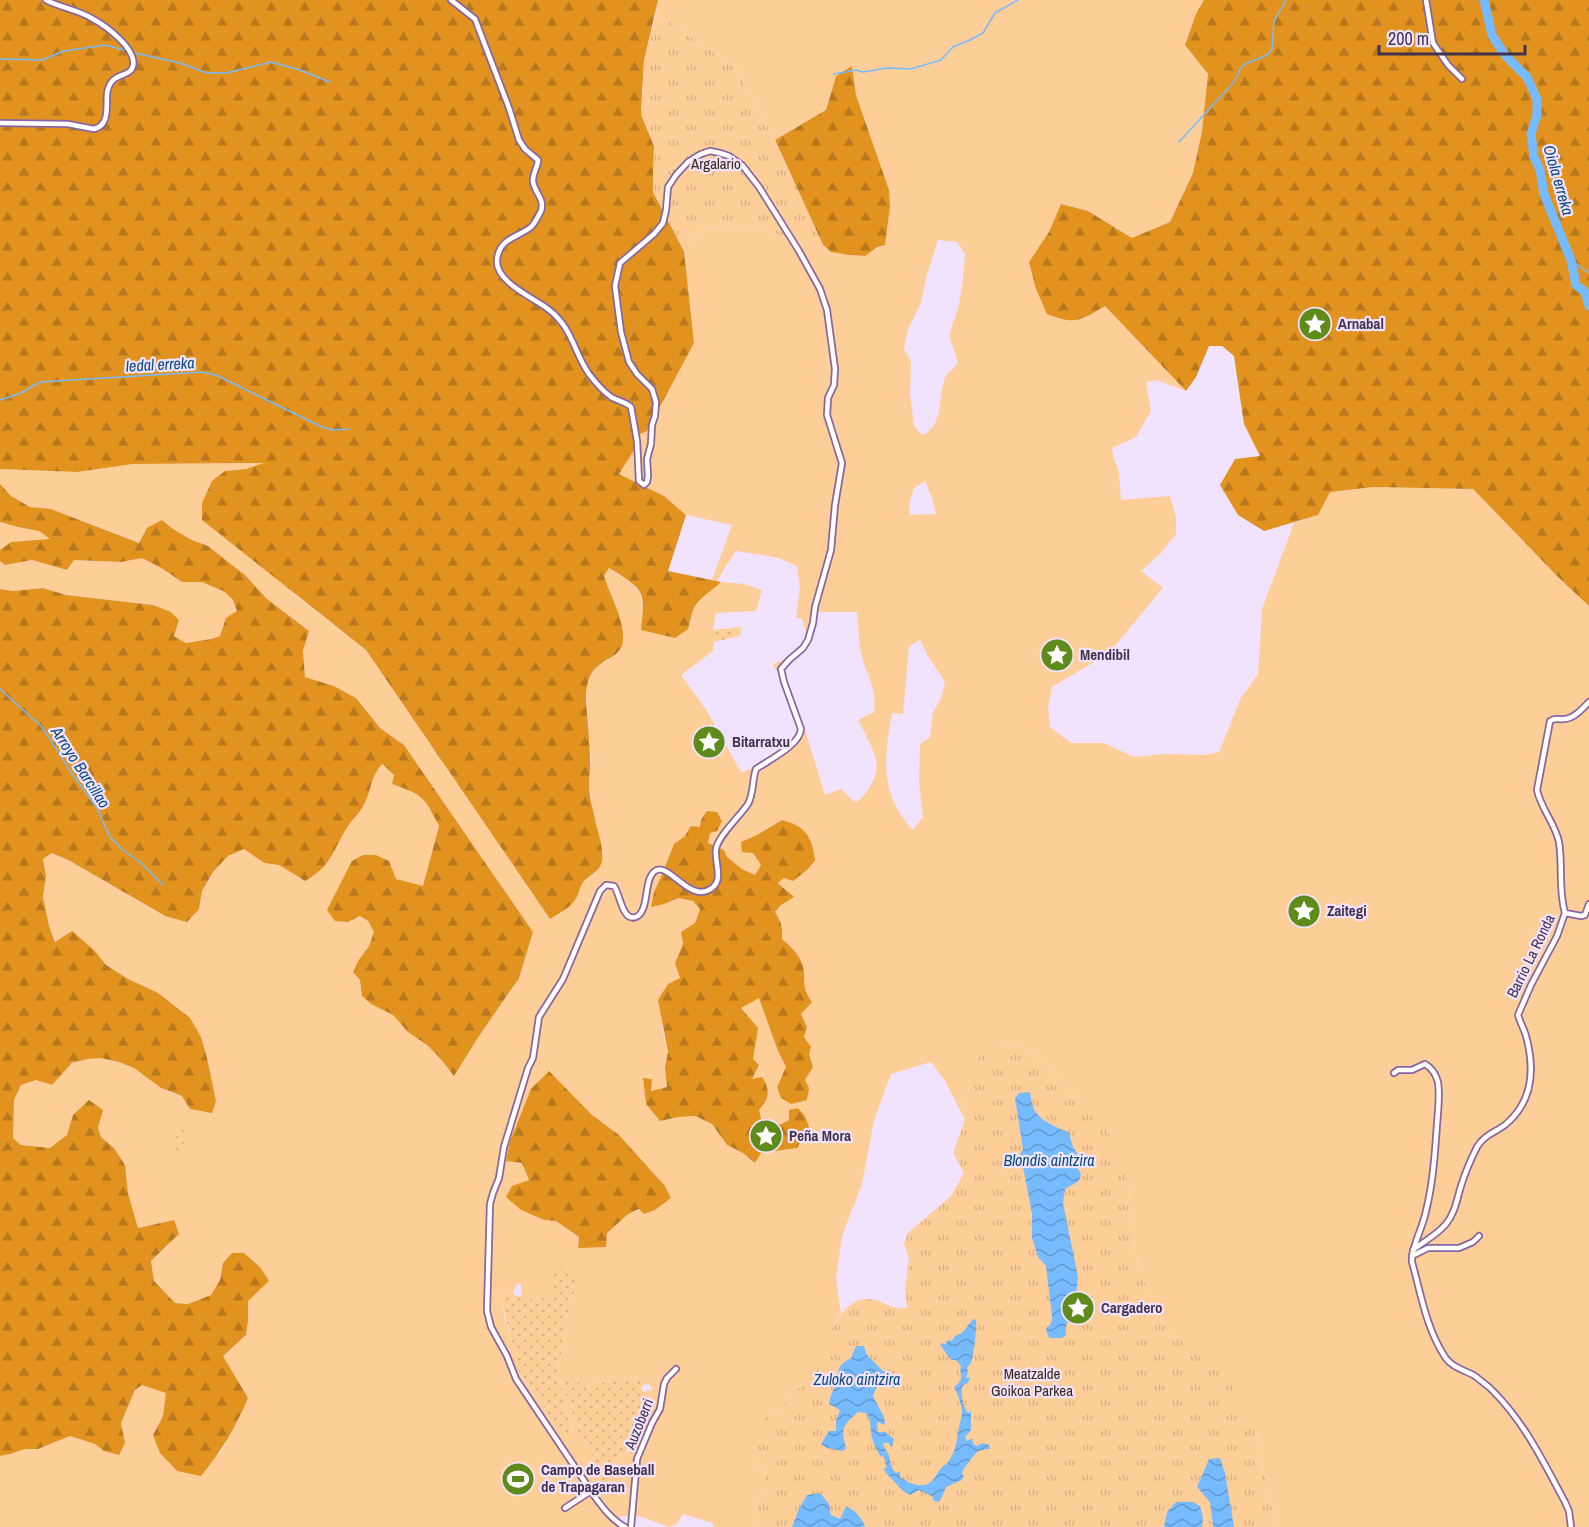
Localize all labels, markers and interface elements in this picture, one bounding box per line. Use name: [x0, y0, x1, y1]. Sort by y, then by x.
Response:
scale bar: [1379, 18, 1524, 56]
text: 200 m: [1388, 26, 1429, 51]
water label: Oiola erreka: [1538, 142, 1580, 218]
park label: Argalario: [690, 153, 741, 174]
place icon: Arnabal: [1297, 306, 1333, 342]
place label: Arnabal: [1338, 313, 1384, 334]
water label: Iedal erreka: [125, 351, 195, 377]
place icon: Mendibil: [1039, 637, 1075, 673]
place label: Mendibil: [1080, 644, 1130, 665]
water label: Arroyo Barcillao: [46, 721, 116, 812]
place icon: Bitarratxu: [691, 724, 727, 760]
place label: Bitarratxu: [732, 731, 790, 752]
place icon: Zaitegi: [1286, 893, 1322, 929]
place label: Zaitegi: [1327, 900, 1367, 921]
street label: Barrio La Ronda: [1501, 910, 1560, 1001]
place icon: Peña Mora: [748, 1118, 784, 1154]
place label: Peña Mora: [789, 1125, 851, 1146]
water label: Blondis aintzira: [1003, 1149, 1095, 1171]
place icon: Cargadero: [1060, 1290, 1096, 1326]
place label: Cargadero: [1101, 1297, 1163, 1318]
park label: Meatzalde Goikoa Parkea: [991, 1363, 1073, 1401]
water label: Zuloko aintzira: [813, 1368, 900, 1390]
street label: Auzoberri: [618, 1395, 658, 1453]
place label: Campo de Baseball de Trapagaran: [541, 1459, 654, 1497]
sports icon: Campo de Baseball de Trapagaran: [500, 1461, 536, 1497]

